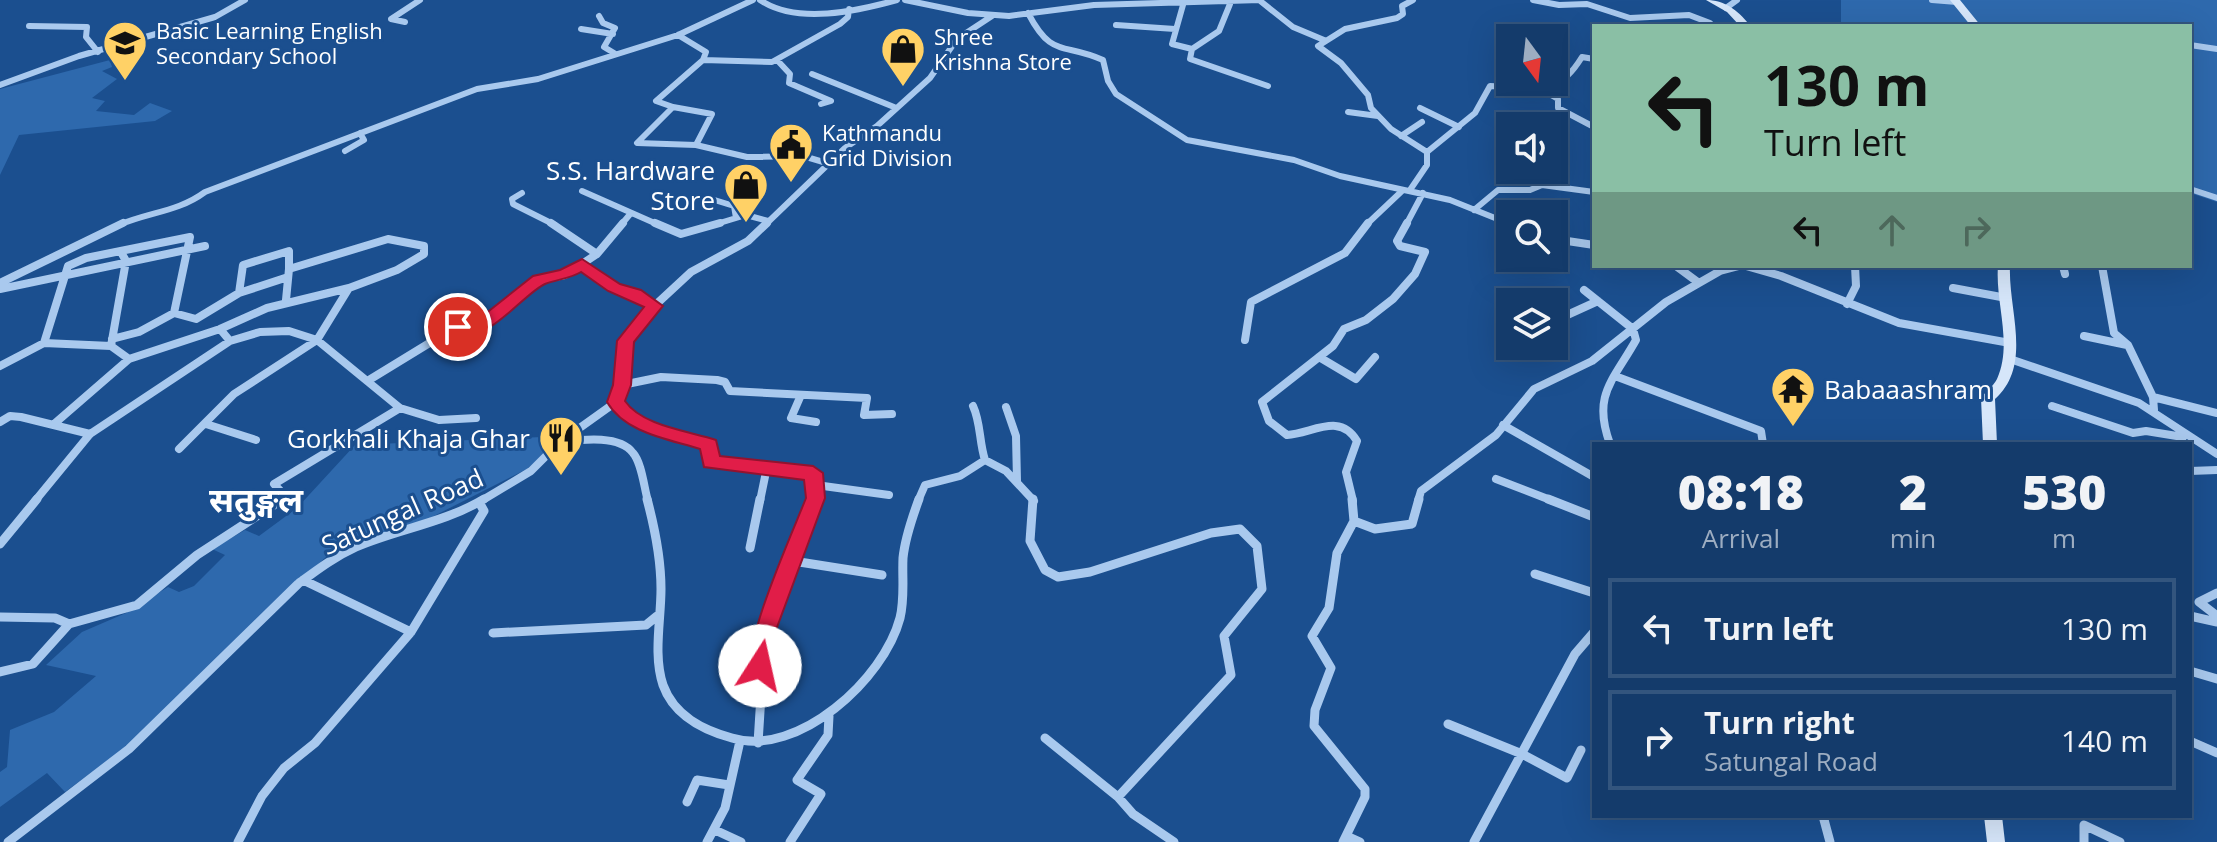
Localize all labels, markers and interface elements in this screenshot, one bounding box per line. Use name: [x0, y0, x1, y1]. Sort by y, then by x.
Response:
place label: Basic Learning English Secondary School: [156, 15, 383, 70]
school or university icon: Basic Learning English Secondary School: [101, 19, 149, 82]
place label: Shree Krishna Store: [934, 21, 1072, 76]
north arrow: [1496, 24, 1568, 96]
map controls: [1496, 24, 1568, 360]
shop icon: Shree Krishna Store: [879, 25, 927, 88]
text: 130 m: [1764, 46, 1930, 122]
icon: left: [1632, 56, 1736, 160]
button: sound: [1496, 112, 1568, 184]
place label: Kathmandu Grid Division: [822, 117, 953, 172]
text: Turn left: [1764, 118, 1906, 167]
public building icon: Kathmandu Grid Division: [767, 121, 815, 184]
place label: S.S. Hardware Store: [546, 152, 715, 218]
shop icon: S.S. Hardware Store: [722, 161, 770, 224]
button: search: [1496, 200, 1568, 272]
icon: left: [1786, 208, 1830, 252]
icon: ahead: [1870, 208, 1914, 252]
icon: right: [1954, 208, 1998, 252]
button: layers: [1496, 288, 1568, 360]
pin: [424, 293, 492, 361]
icon: arrive: [436, 305, 480, 349]
temple icon: Babaaashram: [1769, 365, 1817, 428]
place label: Babaaashram: [1824, 371, 1992, 407]
restaurant icon: Gorkhali Khaja Ghar: [537, 414, 585, 477]
place label: Gorkhali Khaja Ghar: [287, 420, 530, 456]
street label: Satungal Road: [315, 459, 489, 563]
text: 08:18: [1678, 459, 1804, 524]
text: 2: [1899, 459, 1927, 524]
text: 530: [2022, 459, 2106, 524]
district label: सतुङ्गल: [209, 476, 304, 522]
text: Arrival: [1702, 520, 1780, 556]
text: min: [1890, 520, 1936, 556]
text: m: [2052, 520, 2076, 556]
icon: left: [1636, 606, 1680, 650]
text: Turn left: [1704, 608, 1834, 649]
text: 130 m: [2061, 608, 2148, 649]
position arrow: [718, 624, 802, 708]
text: Turn right: [1704, 702, 1855, 743]
icon: right: [1636, 718, 1680, 762]
text: 140 m: [2061, 720, 2148, 761]
text: Satungal Road: [1704, 743, 1878, 779]

